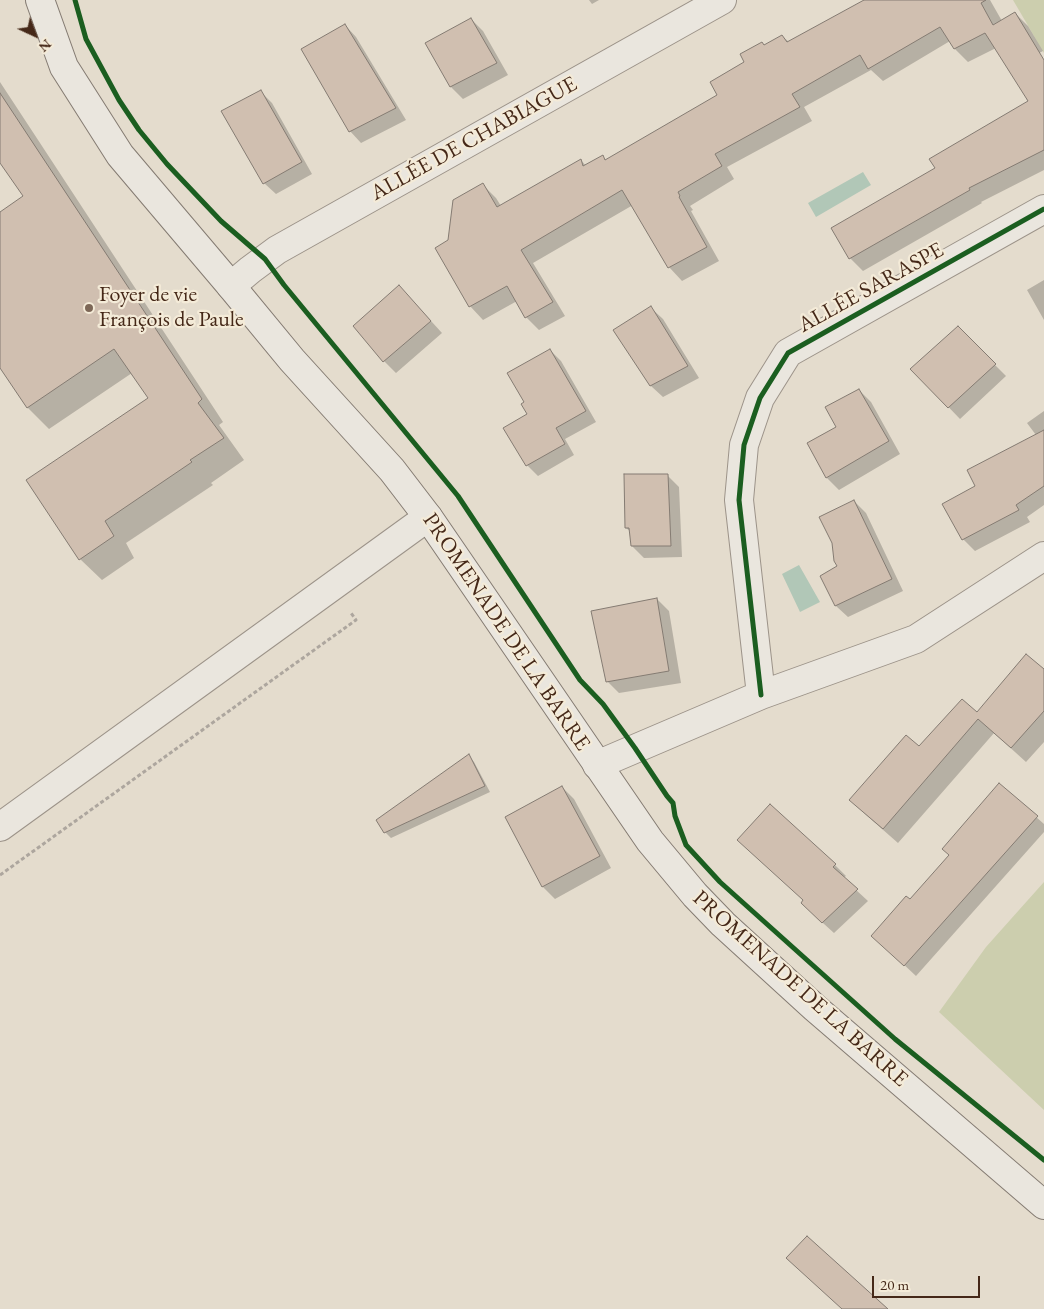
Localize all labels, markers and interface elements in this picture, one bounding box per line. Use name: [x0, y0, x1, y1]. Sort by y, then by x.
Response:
north arrow: [10, 10, 60, 60]
text: N: [35, 36, 56, 56]
street label: ALLÉE DE CHABIAGUE: [366, 71, 582, 207]
street label: ALLÉE SARASPE: [794, 237, 948, 339]
place label: Foyer de vie François de Paule: [99, 282, 244, 334]
marker: Foyer de vie François de Paule: [83, 302, 95, 314]
street label: PROMENADE DE LA BARRE: [417, 508, 595, 756]
street label: PROMENADE DE LA BARRE: [687, 885, 913, 1093]
scale bar: [874, 1266, 982, 1298]
text: 20 m: [880, 1275, 909, 1294]

